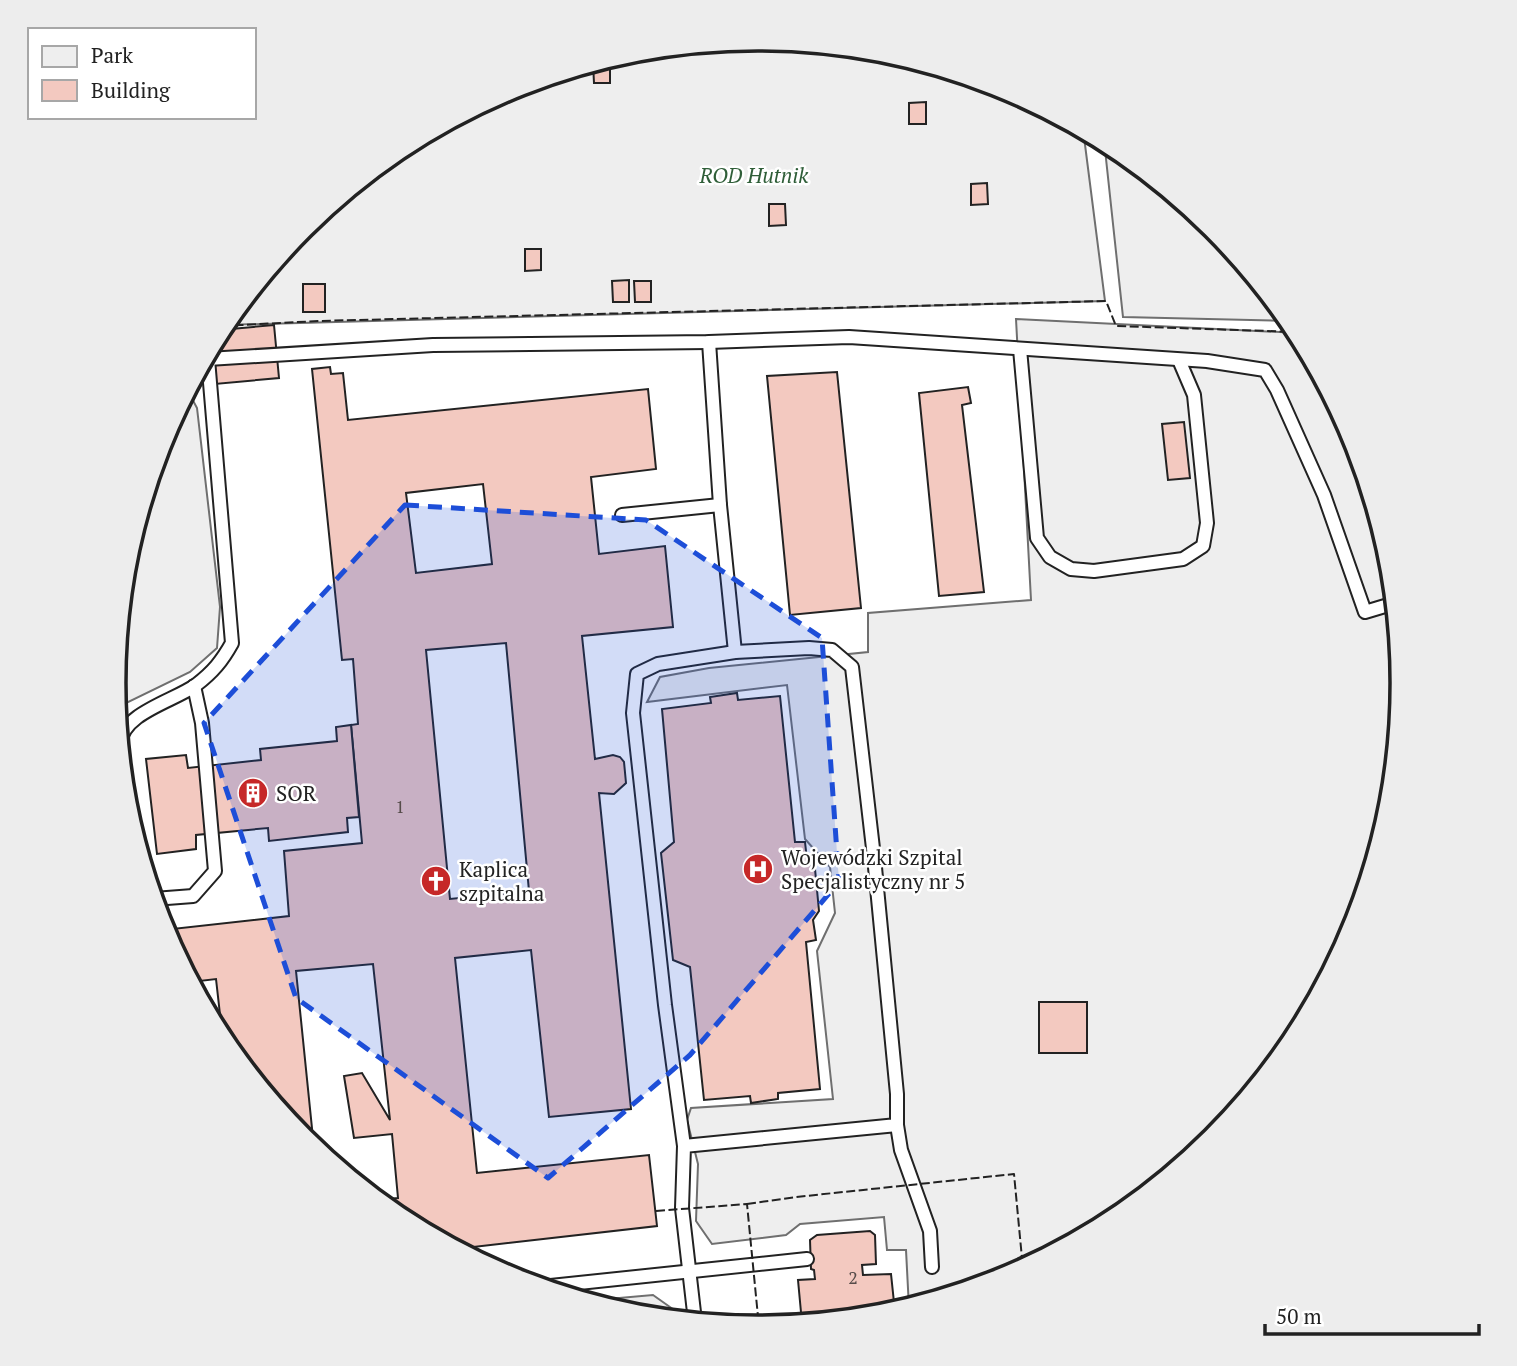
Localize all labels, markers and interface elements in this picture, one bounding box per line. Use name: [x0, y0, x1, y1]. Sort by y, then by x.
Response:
legend: [28, 28, 256, 119]
text: Park: [91, 41, 133, 69]
text: Building: [91, 76, 171, 104]
park label: ROD Hutnik: [699, 161, 809, 189]
building icon: SOR: [236, 776, 270, 810]
place label: SOR: [276, 779, 317, 807]
house number: 1: [395, 794, 405, 818]
place label: Wojewódzki Szpital Specjalistyczny nr 5: [781, 843, 966, 895]
hospital icon: Wojewódzki Szpital Specjalistyczny nr 5: [741, 852, 775, 886]
place label: Kaplica szpitalna: [459, 855, 545, 907]
church icon: Kaplica szpitalna: [419, 864, 453, 898]
house number: 2: [848, 1265, 858, 1289]
scale bar: [1265, 1292, 1478, 1336]
text: 50 m: [1276, 1302, 1322, 1330]

